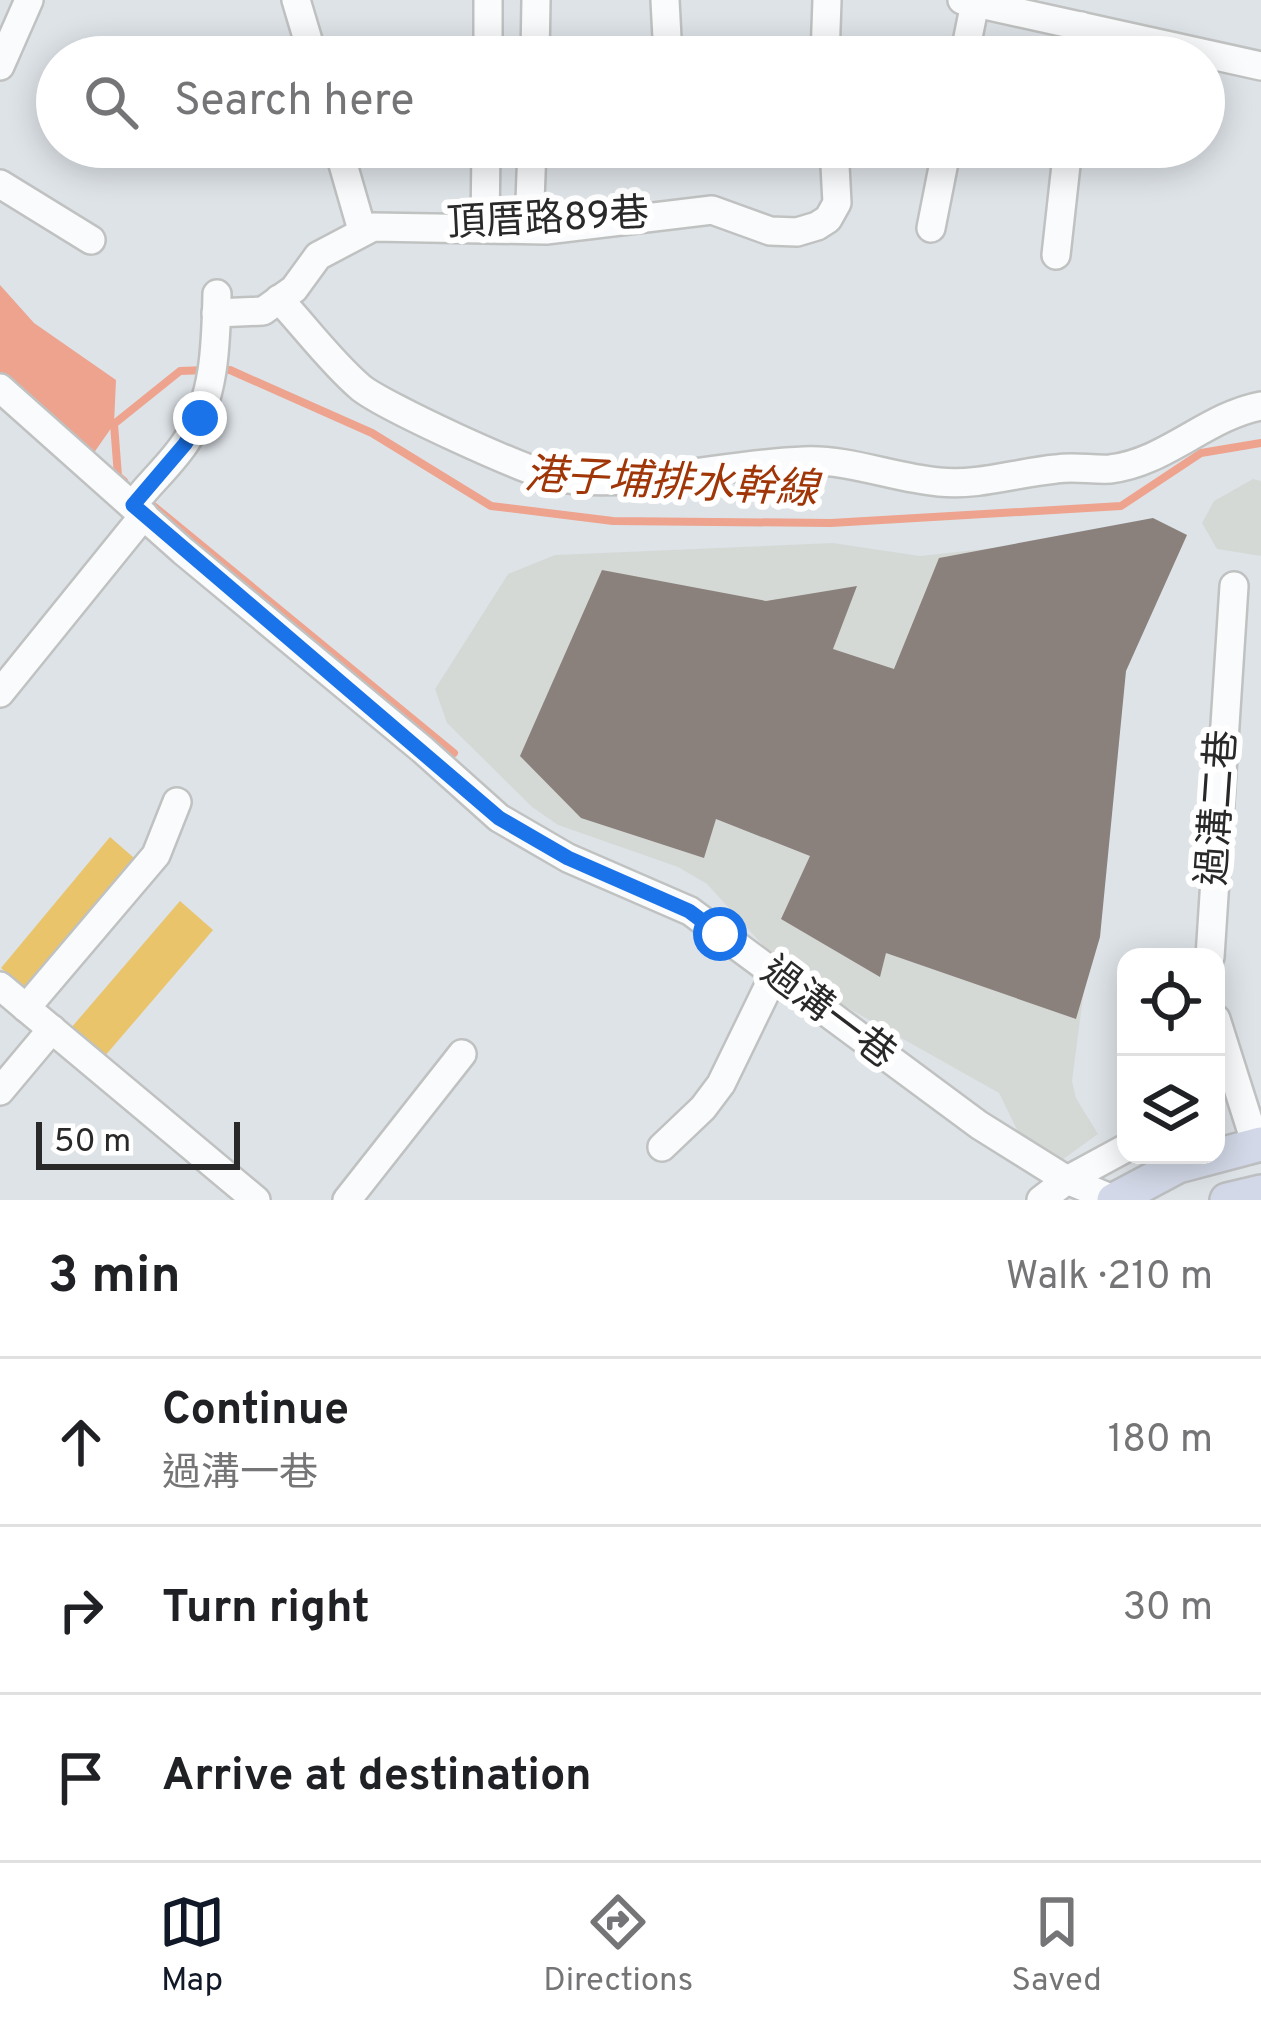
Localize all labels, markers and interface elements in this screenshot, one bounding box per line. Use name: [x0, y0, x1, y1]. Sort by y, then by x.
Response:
search box: [36, 36, 1225, 168]
icon: search: [78, 69, 144, 135]
text: Search here: [174, 74, 414, 131]
street label: 頂厝路89巷: [446, 191, 650, 251]
route end: [173, 391, 227, 445]
water label: 港子埔排水幹線: [523, 451, 823, 519]
street label: 過溝二巷: [1190, 728, 1250, 888]
route start: [693, 907, 747, 961]
street label: 過溝一巷: [750, 948, 904, 1082]
map controls: [1117, 948, 1225, 1164]
button: locate: [1117, 948, 1225, 1056]
button: layers: [1117, 1056, 1225, 1164]
scale bar: [36, 1116, 240, 1169]
text: 50 m: [54, 1122, 131, 1164]
text: 3 min: [48, 1246, 181, 1311]
text: Walk · 210 m: [1006, 1254, 1213, 1303]
text: Continue: [162, 1383, 349, 1440]
icon: ahead: [48, 1409, 114, 1475]
text: 180 m: [1108, 1417, 1213, 1466]
text: 過溝一巷: [162, 1451, 318, 1500]
icon: right: [48, 1577, 114, 1643]
text: Turn right: [162, 1581, 370, 1638]
text: 30 m: [1123, 1585, 1213, 1634]
icon: arrive: [48, 1745, 114, 1811]
text: Arrive at destination: [162, 1749, 592, 1806]
tab: Map: [159, 1889, 225, 2003]
tab: Directions: [543, 1889, 693, 2003]
tab: Saved: [1011, 1889, 1102, 2003]

